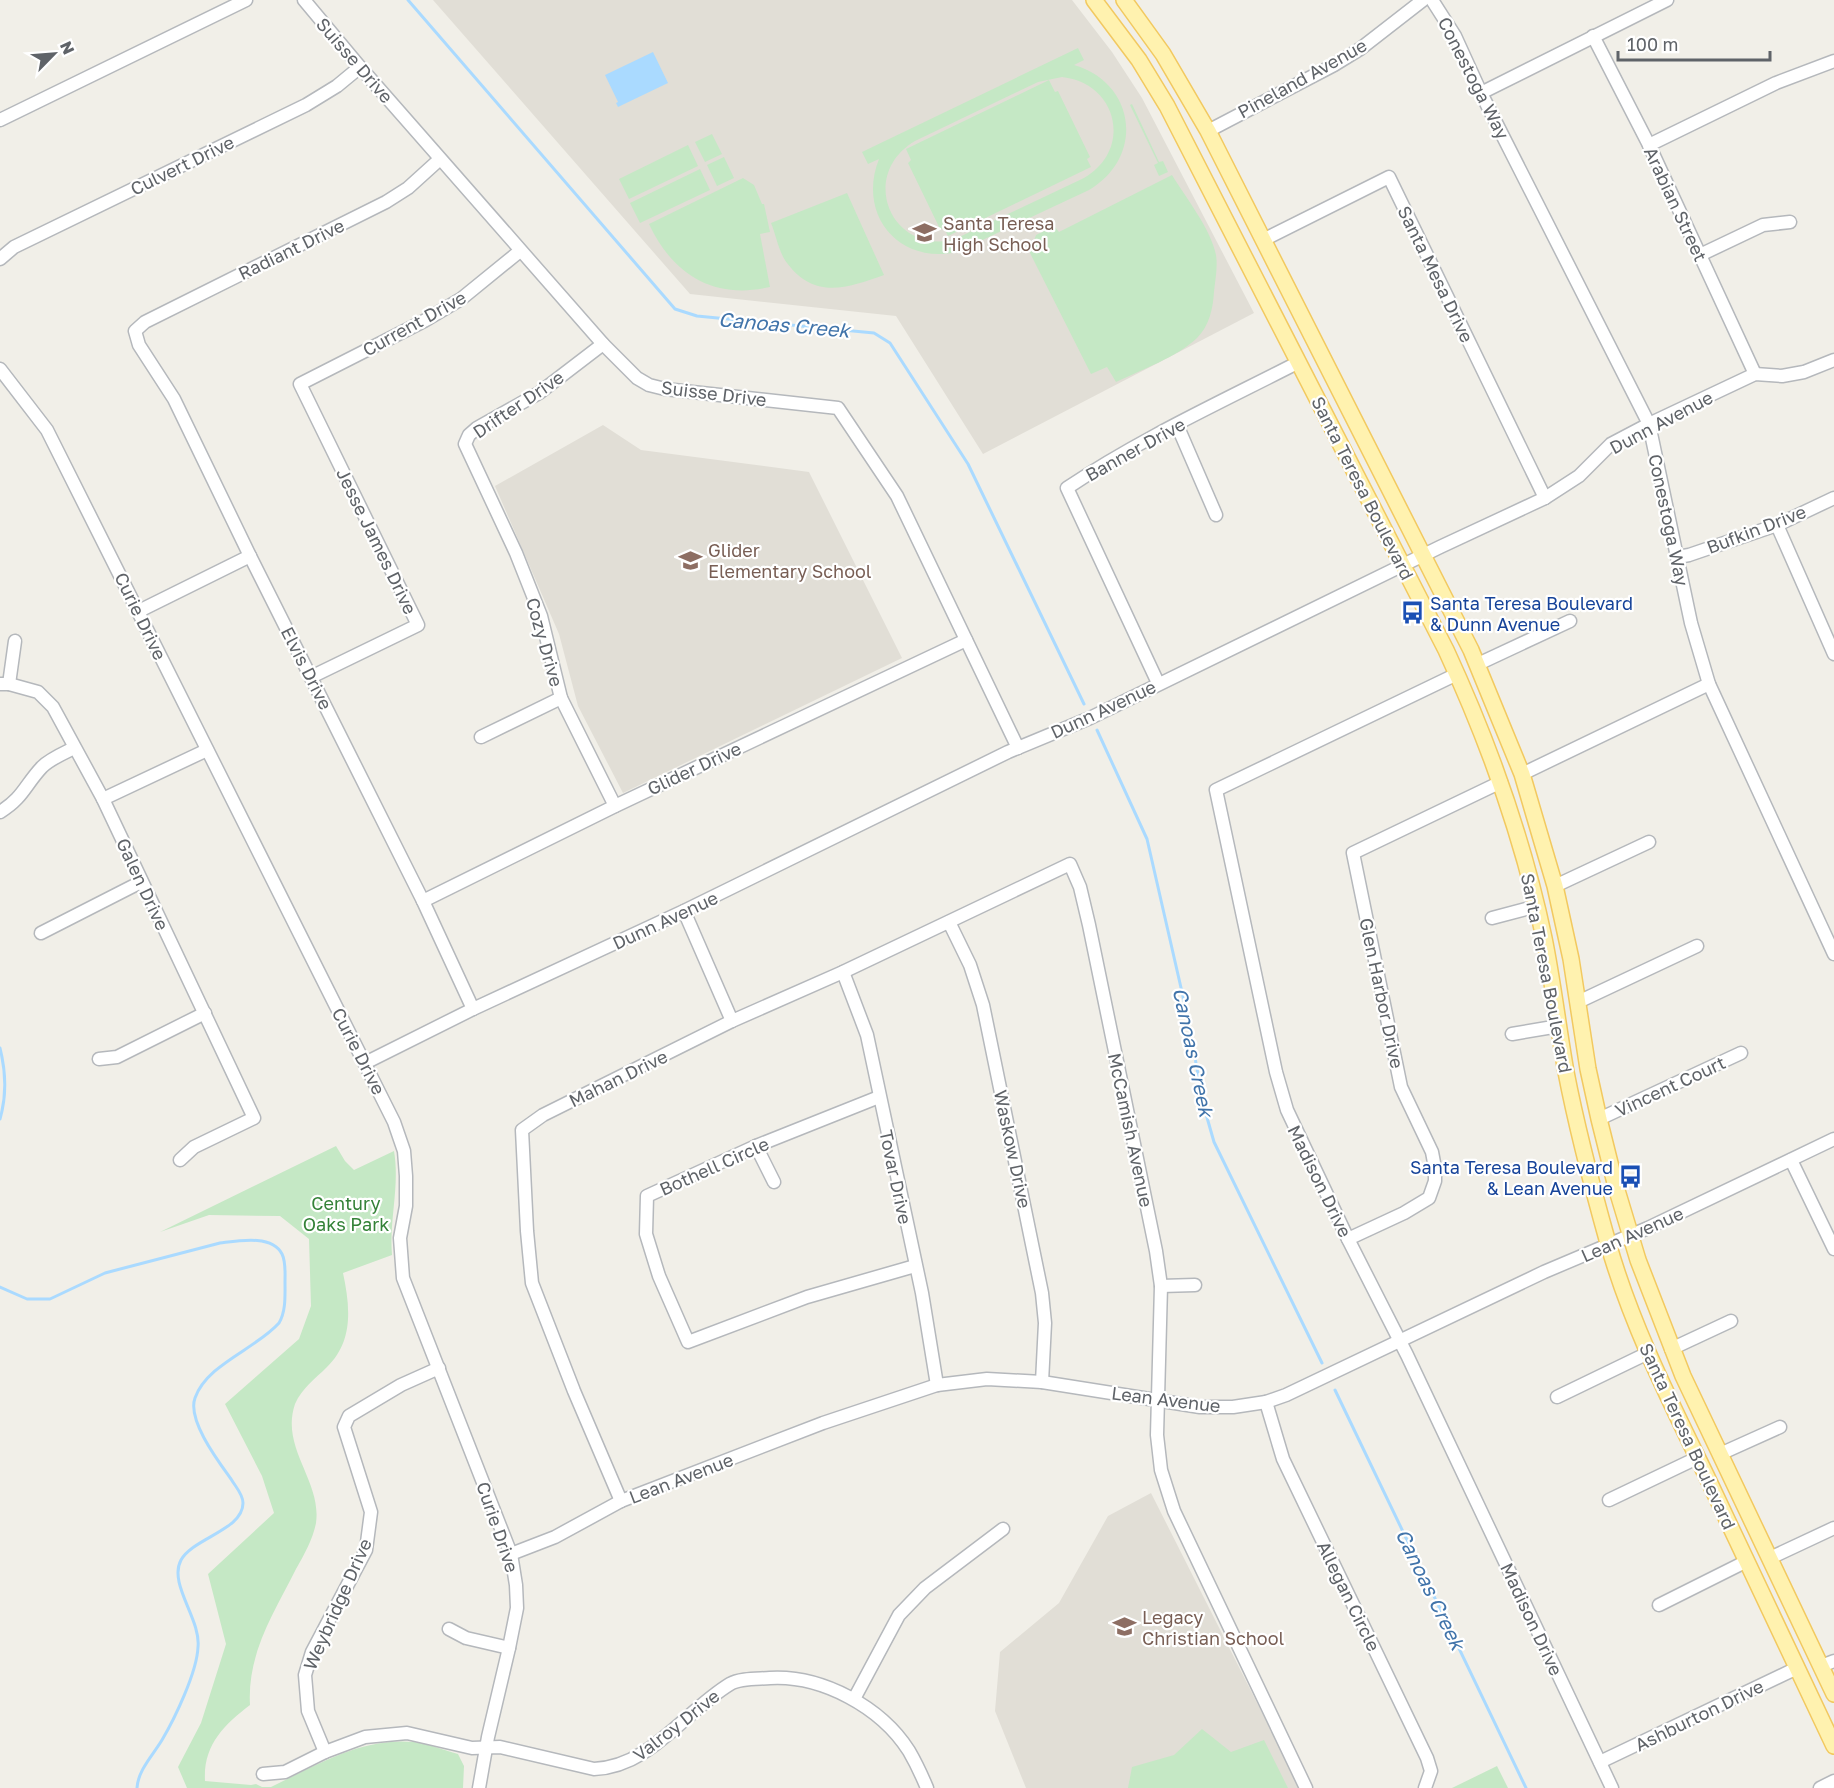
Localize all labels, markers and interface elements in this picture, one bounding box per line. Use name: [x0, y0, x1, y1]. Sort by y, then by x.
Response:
street label: Suisse Drive: [312, 13, 398, 107]
street label: Conestoga Way: [1434, 13, 1514, 143]
north arrow: [24, 24, 84, 84]
scale bar: [1618, 24, 1770, 62]
street label: Pineland Avenue: [1234, 33, 1370, 123]
text: 100 m: [1627, 33, 1678, 55]
text: N: [56, 38, 79, 57]
street label: Culvert Drive: [127, 130, 237, 200]
street label: Arabian Street: [1640, 143, 1712, 265]
street label: Santa Mesa Drive: [1393, 202, 1479, 346]
place label: Santa Teresa High School: [943, 212, 1054, 255]
street label: Radiant Drive: [234, 214, 348, 284]
school or university icon: Santa Teresa High School: [912, 220, 938, 246]
street label: Current Drive: [359, 286, 469, 360]
water label: Canoas Creek: [717, 306, 853, 342]
street label: Drifter Drive: [468, 366, 568, 442]
street label: Suisse Drive: [660, 376, 768, 410]
street label: Dunn Avenue: [1606, 386, 1716, 458]
street label: Santa Teresa Boulevard: [1307, 393, 1419, 583]
street label: Banner Drive: [1081, 412, 1189, 486]
street label: Conestoga Way: [1644, 452, 1694, 588]
street label: Jesse James Drive: [332, 464, 422, 618]
street label: Bufkin Drive: [1703, 500, 1809, 558]
place label: Glider Elementary School: [708, 539, 872, 582]
school or university icon: Glider Elementary School: [677, 547, 703, 573]
street label: Curie Drive: [110, 569, 172, 663]
place label: Santa Teresa Boulevard & Dunn Avenue: [1430, 592, 1633, 635]
street label: Cozy Drive: [522, 595, 568, 689]
bus stop icon: Santa Teresa Boulevard & Dunn Avenue: [1399, 600, 1425, 626]
street label: Elvis Drive: [277, 623, 337, 713]
street label: Dunn Avenue: [1047, 675, 1159, 743]
street label: Glider Drive: [644, 737, 744, 799]
street label: Galen Drive: [112, 834, 174, 934]
street label: Santa Teresa Boulevard: [1517, 871, 1577, 1075]
street label: Dunn Avenue: [609, 886, 721, 954]
street label: Glen Harbor Drive: [1355, 916, 1409, 1070]
water label: Canoas Creek: [1169, 985, 1220, 1122]
street label: Curie Drive: [328, 1004, 390, 1098]
street label: Mahan Drive: [565, 1045, 671, 1111]
street label: McCamish Avenue: [1104, 1051, 1158, 1209]
street label: Vincent Court: [1611, 1051, 1729, 1121]
street label: Waskow Drive: [990, 1088, 1036, 1210]
street label: Madison Drive: [1283, 1121, 1357, 1241]
street label: Tovar Drive: [875, 1128, 917, 1226]
street label: Bothell Circle: [656, 1132, 772, 1200]
place label: Santa Teresa Boulevard & Lean Avenue: [1410, 1156, 1613, 1199]
bus stop icon: Santa Teresa Boulevard & Lean Avenue: [1618, 1164, 1644, 1190]
park label: Century Oaks Park: [303, 1192, 389, 1235]
street label: Lean Avenue: [1577, 1202, 1687, 1266]
street label: Santa Teresa Boulevard: [1635, 1339, 1741, 1533]
street label: Lean Avenue: [1110, 1381, 1222, 1417]
street label: Lean Avenue: [626, 1448, 736, 1508]
street label: Curie Drive: [472, 1479, 524, 1575]
water label: Canoas Creek: [1391, 1525, 1472, 1656]
street label: Weybridge Drive: [298, 1535, 376, 1673]
street label: Allegan Circle: [1313, 1537, 1385, 1655]
street label: Madison Drive: [1496, 1559, 1568, 1679]
place label: Legacy Christian School: [1142, 1606, 1284, 1649]
school or university icon: Legacy Christian School: [1111, 1614, 1137, 1640]
street label: Ashburton Drive: [1631, 1674, 1767, 1756]
street label: Valroy Drive: [628, 1685, 724, 1765]

